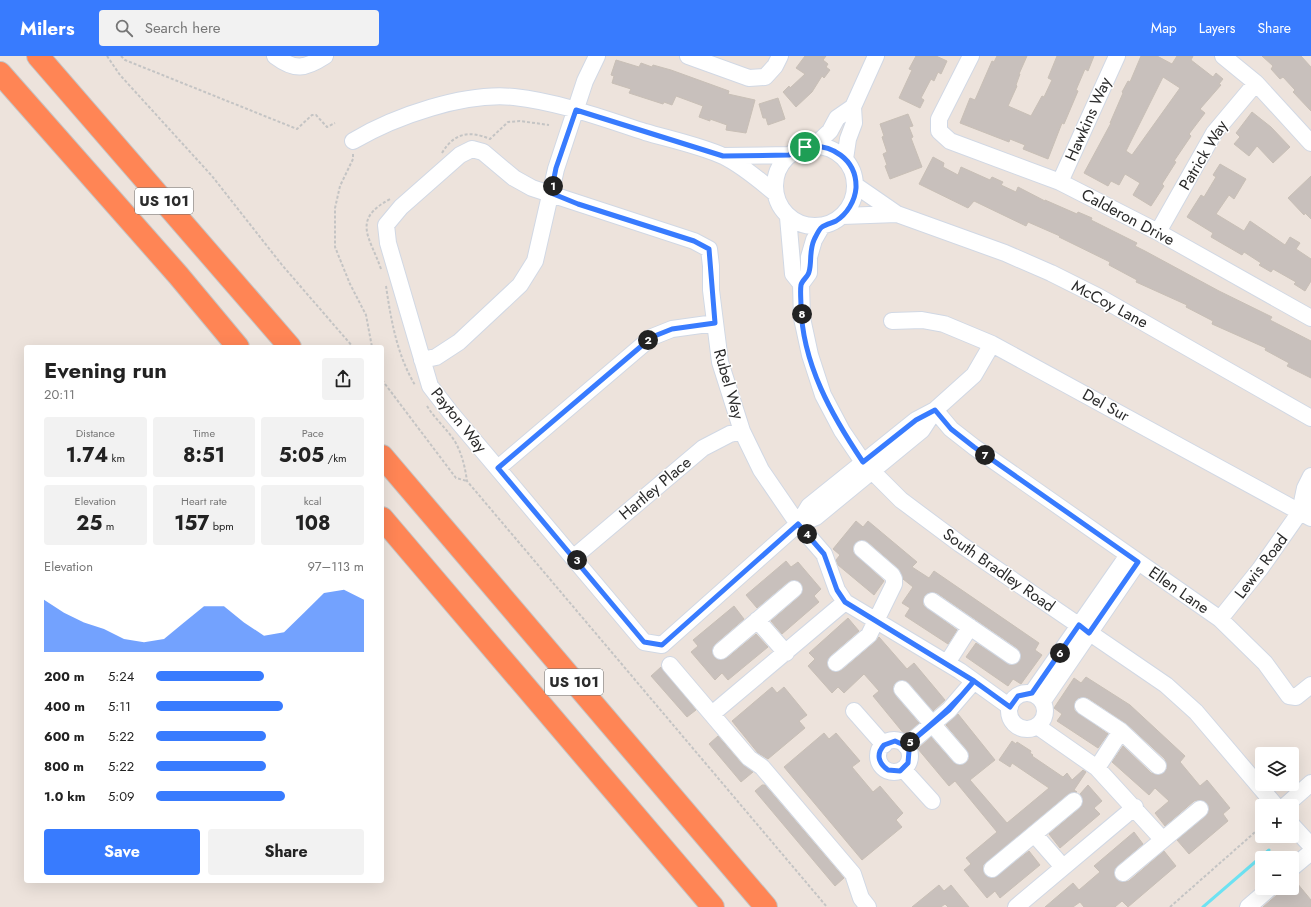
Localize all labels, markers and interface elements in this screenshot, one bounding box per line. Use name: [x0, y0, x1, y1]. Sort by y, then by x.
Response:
search box: [99, 10, 379, 46]
text: Milers: [20, 15, 75, 42]
icon: search: [113, 17, 135, 39]
text: Search here: [145, 17, 221, 39]
text: Map: [1151, 18, 1177, 38]
text: Layers: [1199, 18, 1235, 38]
text: Share: [1257, 18, 1291, 38]
street label: Hawkins Way: [1059, 72, 1117, 165]
street label: Patrick Way: [1173, 115, 1233, 194]
pin: [788, 130, 822, 164]
icon: arrive: [794, 136, 816, 158]
pin: 1: [543, 176, 563, 196]
text: 1: [550, 178, 556, 194]
street label: Calderon Drive: [1077, 183, 1179, 251]
road number: US 101: [135, 188, 193, 214]
street label: McCoy Lane: [1068, 274, 1152, 334]
pin: 8: [792, 304, 812, 324]
text: 8: [799, 306, 805, 322]
pin: 2: [638, 330, 658, 350]
text: 2: [644, 332, 652, 348]
street label: Rubel Way: [708, 346, 750, 423]
text: Evening run: [44, 354, 167, 386]
button: share: [322, 358, 364, 400]
street label: Payton Way: [426, 383, 493, 458]
street label: Del Sur: [1078, 383, 1134, 427]
text: 20:11: [44, 385, 75, 404]
text: Distance: [76, 425, 115, 441]
text: Time: [193, 425, 215, 441]
text: Pace: [302, 425, 324, 441]
text: 1.74: [66, 441, 108, 470]
text: 8:51: [183, 441, 225, 470]
text: 5:05: [279, 441, 324, 470]
pin: 7: [975, 445, 995, 465]
text: 7: [982, 447, 988, 463]
text: km: [108, 450, 125, 466]
text: /km: [324, 450, 347, 466]
street label: Hartley Place: [614, 451, 696, 525]
text: Elevation: [75, 493, 116, 509]
text: Heart rate: [181, 493, 227, 509]
text: kcal: [304, 493, 322, 509]
text: 25: [76, 509, 102, 538]
text: 157: [174, 509, 209, 538]
text: 108: [295, 509, 331, 538]
text: m: [102, 518, 114, 534]
text: bpm: [209, 518, 234, 534]
street label: South Bradley Road: [938, 523, 1060, 617]
pin: 4: [797, 524, 817, 544]
text: 4: [803, 526, 811, 542]
street label: Lewis Road: [1229, 529, 1293, 603]
pin: 3: [567, 550, 587, 570]
text: 3: [574, 552, 580, 568]
text: Elevation: [44, 557, 93, 576]
text: 97–113 m: [308, 557, 364, 576]
street label: Ellen Lane: [1144, 561, 1214, 619]
pin: 6: [1050, 643, 1070, 663]
text: 6: [1056, 645, 1064, 661]
text: 200 m: [44, 667, 84, 686]
text: 5:24: [108, 667, 134, 686]
road number: US 101: [545, 669, 603, 695]
text: 400 m: [44, 697, 85, 716]
text: 5:11: [108, 697, 131, 716]
text: 600 m: [44, 727, 84, 746]
text: 5:22: [108, 727, 134, 746]
pin: 5: [900, 732, 920, 752]
text: 5: [906, 734, 914, 750]
map controls: [1255, 747, 1299, 895]
button: layers: [1255, 747, 1299, 791]
text: 800 m: [44, 757, 84, 776]
text: 5:22: [108, 757, 134, 776]
text: 1.0 km: [44, 787, 85, 806]
text: 5:09: [108, 787, 135, 806]
button: +: [1255, 799, 1299, 843]
button: Save: [44, 829, 200, 875]
button: Share: [208, 829, 364, 875]
button: −: [1255, 851, 1299, 895]

